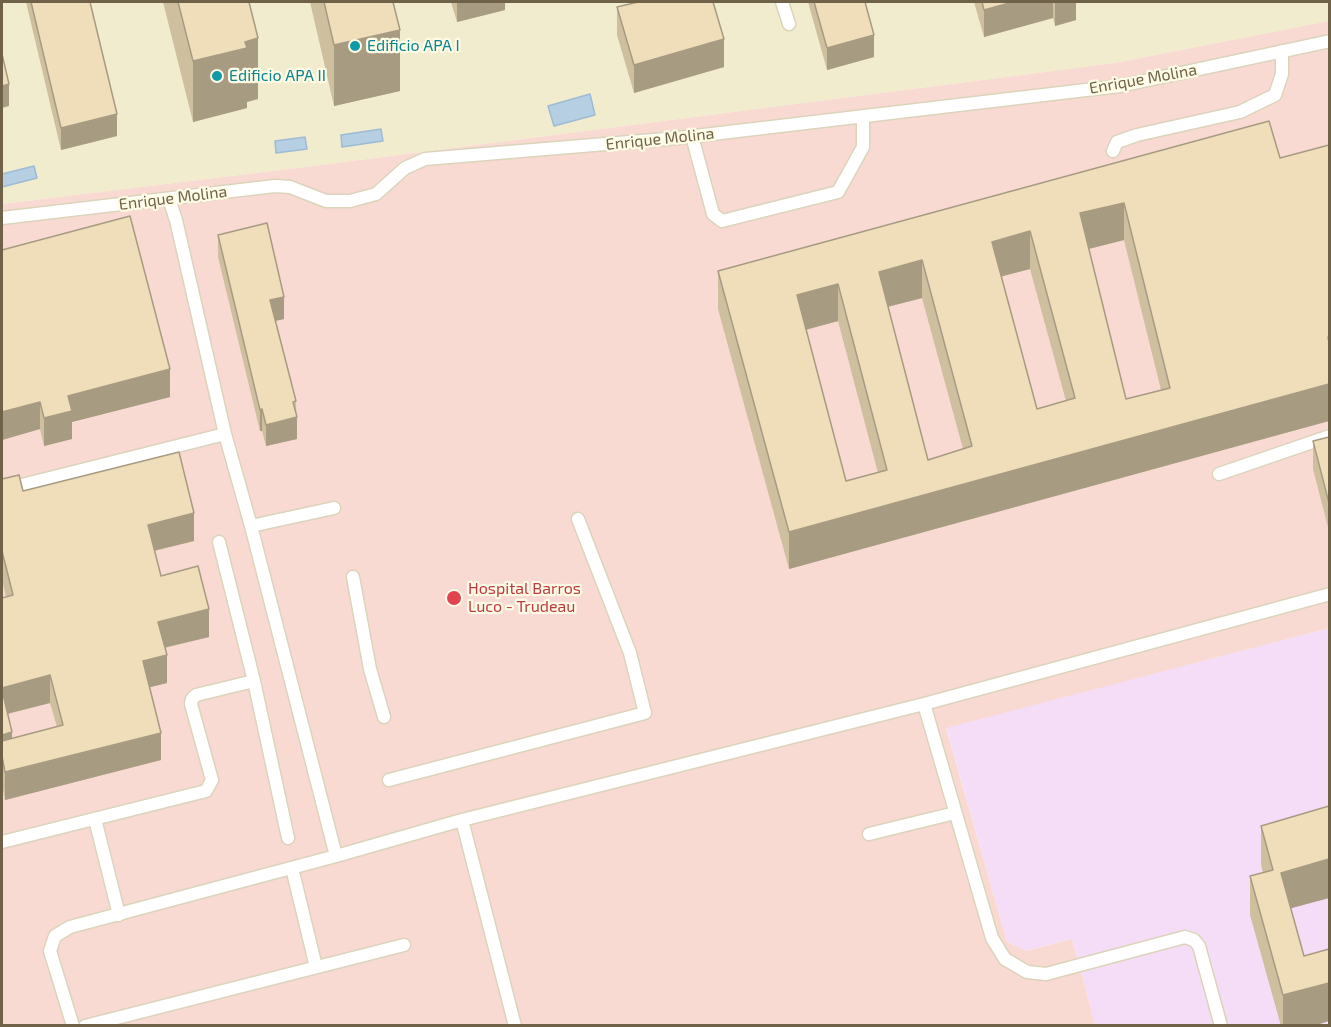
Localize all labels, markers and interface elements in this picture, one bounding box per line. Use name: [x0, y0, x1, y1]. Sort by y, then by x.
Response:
place label: Edificio APA I: [367, 36, 460, 56]
marker: Edificio APA I: [348, 39, 362, 53]
street label: Enrique Molina: [1088, 60, 1198, 98]
place label: Edificio APA II: [229, 66, 326, 86]
marker: Edificio APA II: [210, 69, 224, 83]
street label: Enrique Molina: [605, 124, 715, 154]
street label: Enrique Molina: [118, 182, 228, 214]
place label: Hospital Barros Luco - Trudeau: [468, 579, 581, 617]
marker: Hospital Barros Luco - Trudeau: [445, 589, 463, 607]

